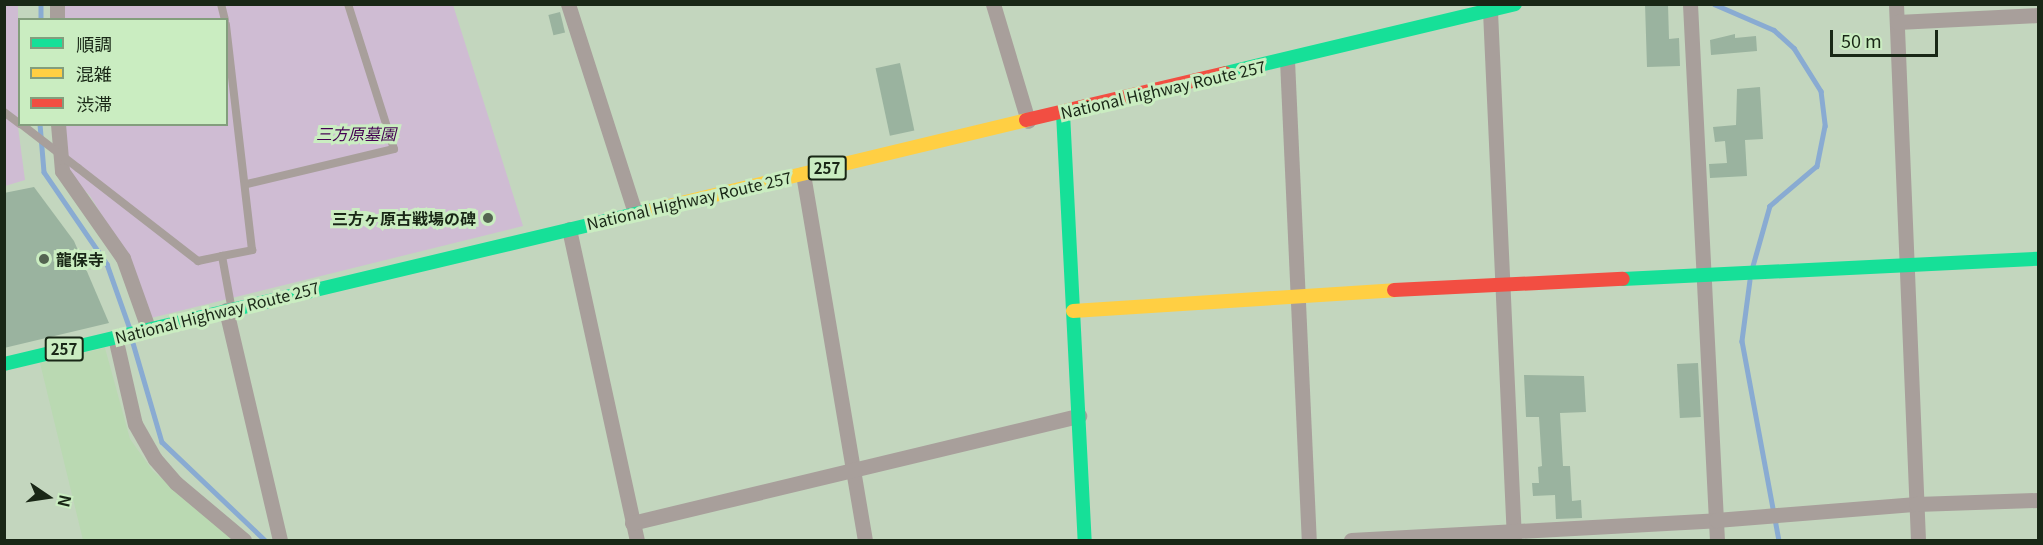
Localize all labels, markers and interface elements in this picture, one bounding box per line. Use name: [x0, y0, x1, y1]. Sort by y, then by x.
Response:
legend: [18, 18, 228, 126]
scale bar: [1833, 18, 1941, 56]
text: 50 m: [1841, 27, 1882, 53]
text: 順調: [76, 30, 112, 56]
street label: National Highway Route 257: [1059, 56, 1267, 122]
text: 混雑: [76, 60, 112, 86]
text: 渋滞: [76, 90, 112, 116]
park label: 三方原墓園: [316, 123, 396, 143]
road number: 257: [808, 156, 846, 180]
street label: National Highway Route 257: [585, 167, 793, 233]
place label: 三方ヶ原古戦場の碑: [332, 208, 476, 228]
marker: 三方ヶ原古戦場の碑: [481, 211, 495, 225]
place label: 龍保寺: [56, 249, 104, 269]
marker: 龍保寺: [37, 252, 51, 266]
street label: National Highway Route 257: [113, 277, 321, 347]
road number: 257: [44, 337, 84, 361]
north arrow: [18, 467, 78, 527]
text: N: [53, 493, 79, 510]

